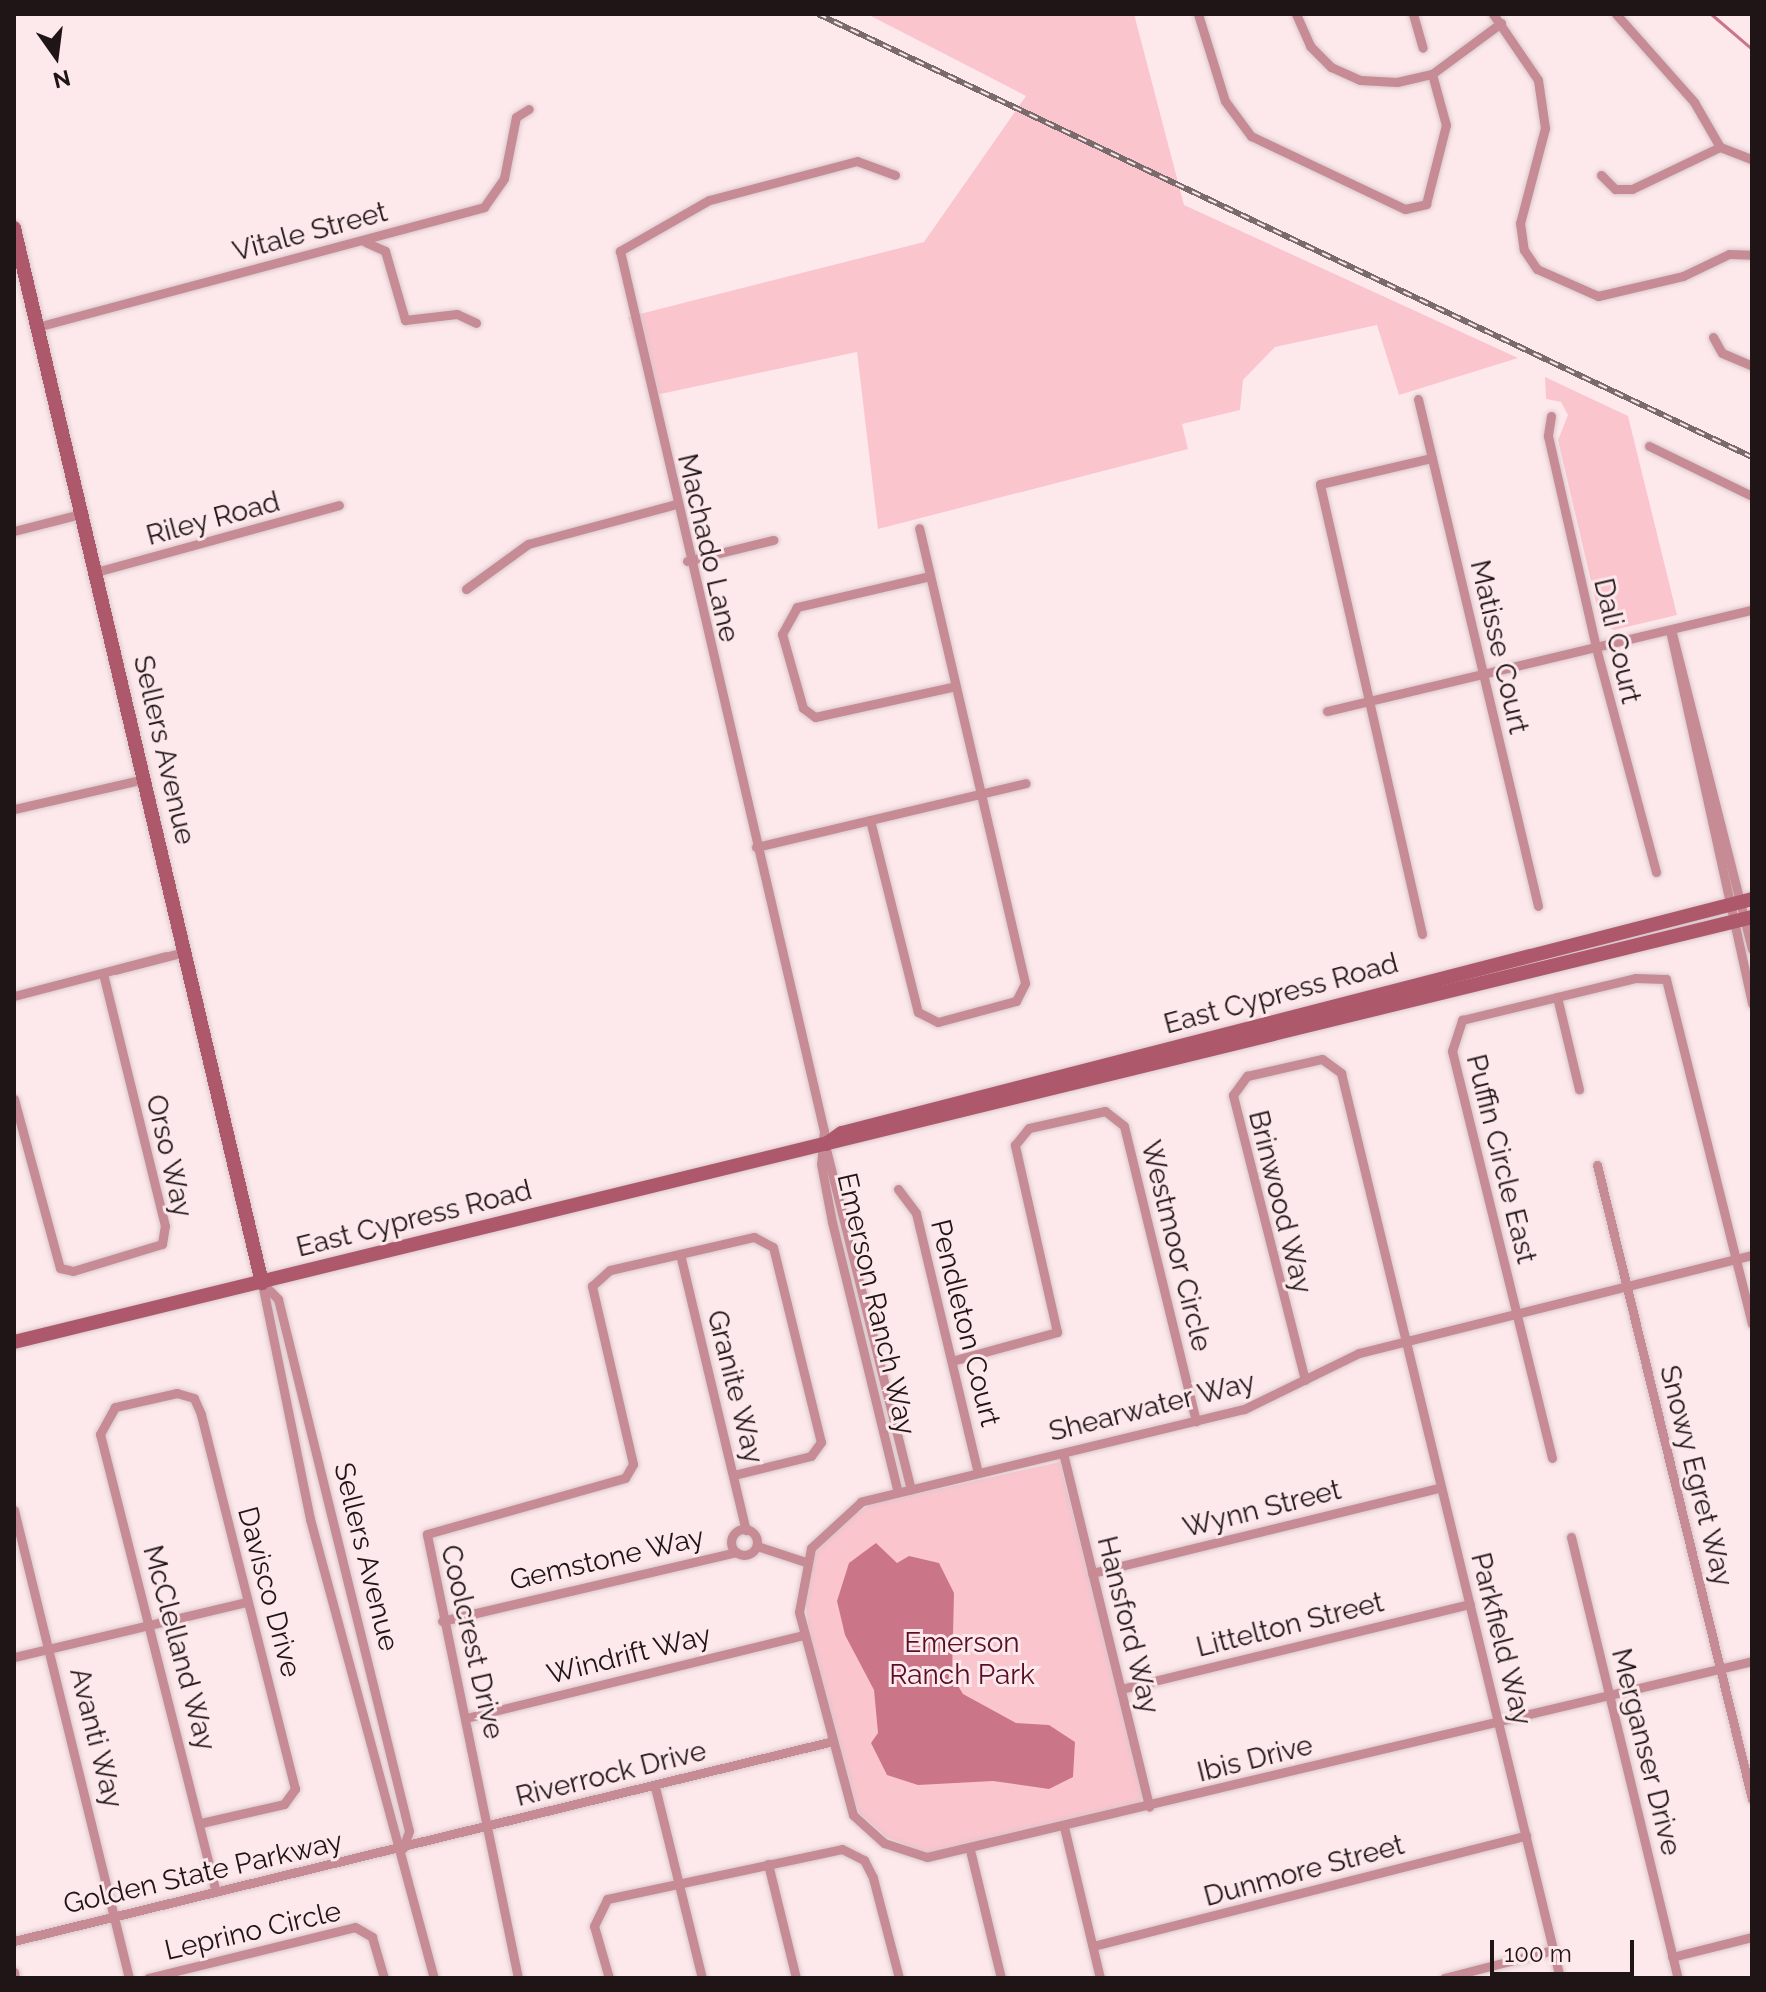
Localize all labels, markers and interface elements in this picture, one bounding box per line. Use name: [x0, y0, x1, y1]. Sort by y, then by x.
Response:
north arrow: [16, 16, 96, 96]
text: N: [51, 65, 73, 94]
street label: Vitale Street: [229, 195, 391, 269]
street label: Machado Lane: [670, 451, 746, 645]
street label: Riley Road: [142, 485, 284, 553]
street label: Matisse Court: [1463, 557, 1535, 737]
street label: Dali Court: [1586, 575, 1648, 707]
street label: Sellers Avenue: [126, 652, 202, 848]
street label: East Cypress Road: [1160, 947, 1402, 1041]
street label: Puffin Circle East: [1459, 1051, 1543, 1267]
street label: Orso Way: [138, 1091, 200, 1221]
street label: Brinwood Way: [1241, 1106, 1319, 1298]
street label: Westmoor Circle: [1133, 1137, 1219, 1355]
street label: Emerson Ranch Way: [829, 1169, 923, 1439]
street label: East Cypress Road: [293, 1174, 535, 1264]
street label: Pendleton Court: [923, 1216, 1007, 1430]
street label: Granite Way: [700, 1306, 770, 1468]
street label: Snowy Egret Way: [1652, 1361, 1740, 1591]
street label: Shearwater Way: [1045, 1365, 1259, 1449]
street label: Sellers Avenue: [326, 1459, 406, 1655]
street label: Wynn Street: [1180, 1473, 1344, 1545]
street label: Davisco Drive: [230, 1503, 308, 1681]
street label: Gemstone Way: [506, 1520, 708, 1598]
street label: Hansford Way: [1090, 1532, 1166, 1718]
street label: McClelland Way: [135, 1541, 223, 1755]
street label: Coolcrest Drive: [433, 1542, 511, 1742]
street label: Parkfield Way: [1463, 1549, 1539, 1729]
street label: Littelton Street: [1193, 1585, 1387, 1665]
street label: Windrift Way: [543, 1618, 715, 1692]
park label: Emerson Ranch Park: [889, 1626, 1035, 1692]
street label: Merganser Drive: [1604, 1645, 1688, 1859]
street label: Avanti Way: [62, 1664, 130, 1812]
street label: Ibis Drive: [1194, 1728, 1316, 1790]
street label: Riverrock Drive: [512, 1734, 710, 1814]
street label: Golden State Parkway: [60, 1825, 346, 1921]
street label: Dunmore Street: [1200, 1828, 1408, 1914]
street label: Leprino Circle: [162, 1894, 344, 1968]
scale bar: [1494, 1924, 1638, 1974]
text: 100 m: [1504, 1939, 1572, 1968]

